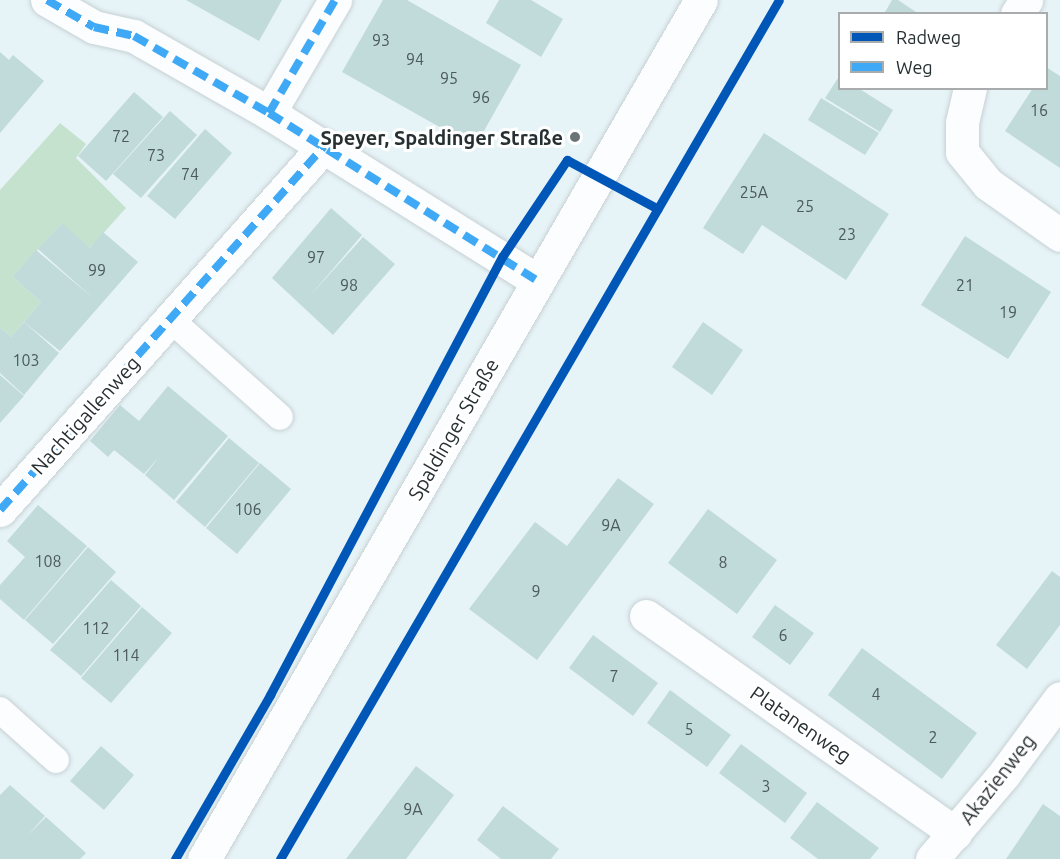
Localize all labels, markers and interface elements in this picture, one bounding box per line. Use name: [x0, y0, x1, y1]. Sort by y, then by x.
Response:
legend: [838, 12, 1048, 90]
text: Radweg: [896, 27, 961, 47]
house number: 93: [372, 30, 390, 50]
house number: 94: [406, 49, 424, 69]
text: Weg: [896, 57, 933, 77]
house number: 95: [440, 68, 458, 88]
house number: 96: [472, 87, 490, 107]
house number: 16: [1030, 100, 1048, 120]
place label: Speyer, Spaldinger Straße: [320, 125, 563, 149]
house number: 72: [112, 126, 130, 146]
marker: Speyer, Spaldinger Straße: [568, 130, 582, 144]
house number: 73: [147, 145, 165, 165]
house number: 74: [181, 164, 199, 184]
house number: 25A: [740, 182, 768, 202]
house number: 25: [796, 196, 814, 216]
house number: 23: [838, 224, 856, 244]
house number: 97: [307, 247, 325, 267]
house number: 99: [88, 260, 106, 280]
house number: 98: [340, 275, 358, 295]
house number: 21: [956, 275, 974, 295]
house number: 19: [999, 302, 1017, 322]
house number: 103: [12, 350, 40, 370]
street label: Nachtigallenweg: [26, 351, 144, 479]
street label: Spaldinger Straße: [403, 354, 503, 504]
house number: 106: [234, 499, 262, 519]
house number: 9A: [601, 515, 621, 535]
house number: 108: [34, 551, 62, 571]
house number: 8: [718, 552, 728, 572]
house number: 9: [531, 581, 541, 601]
house number: 112: [82, 618, 110, 638]
house number: 6: [778, 625, 788, 645]
house number: 114: [112, 645, 140, 665]
house number: 7: [609, 666, 619, 686]
street label: Platanenweg: [746, 680, 856, 768]
house number: 4: [871, 684, 881, 704]
house number: 5: [684, 719, 694, 739]
house number: 2: [928, 727, 938, 747]
street label: Akazienweg: [954, 729, 1040, 829]
house number: 3: [761, 776, 771, 796]
house number: 9A: [403, 799, 423, 819]

